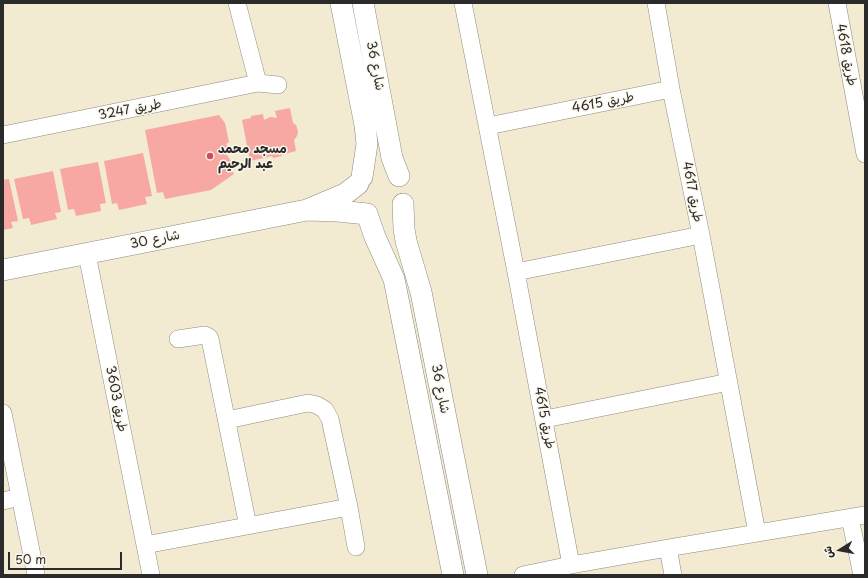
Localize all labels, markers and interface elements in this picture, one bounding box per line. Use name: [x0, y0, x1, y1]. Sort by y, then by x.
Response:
street label: طريق 4618: [832, 23, 860, 87]
street label: شارع 36: [363, 40, 387, 92]
street label: طريق 4615: [571, 89, 635, 117]
street label: طريق 3247: [97, 96, 163, 124]
place label: مسجد محمد عبد الرحيم: [218, 141, 287, 172]
marker: مسجد محمد عبد الرحيم: [205, 151, 215, 161]
street label: طريق 4617: [678, 160, 706, 224]
street label: شارع 30: [129, 228, 181, 252]
street label: شارع 36: [428, 363, 452, 415]
street label: طريق 3603: [102, 365, 130, 433]
street label: طريق 4615: [530, 386, 558, 450]
north arrow: [820, 530, 860, 570]
scale bar: [10, 544, 124, 570]
text: ش: [818, 545, 837, 560]
text: 50 m: [15, 550, 46, 568]

